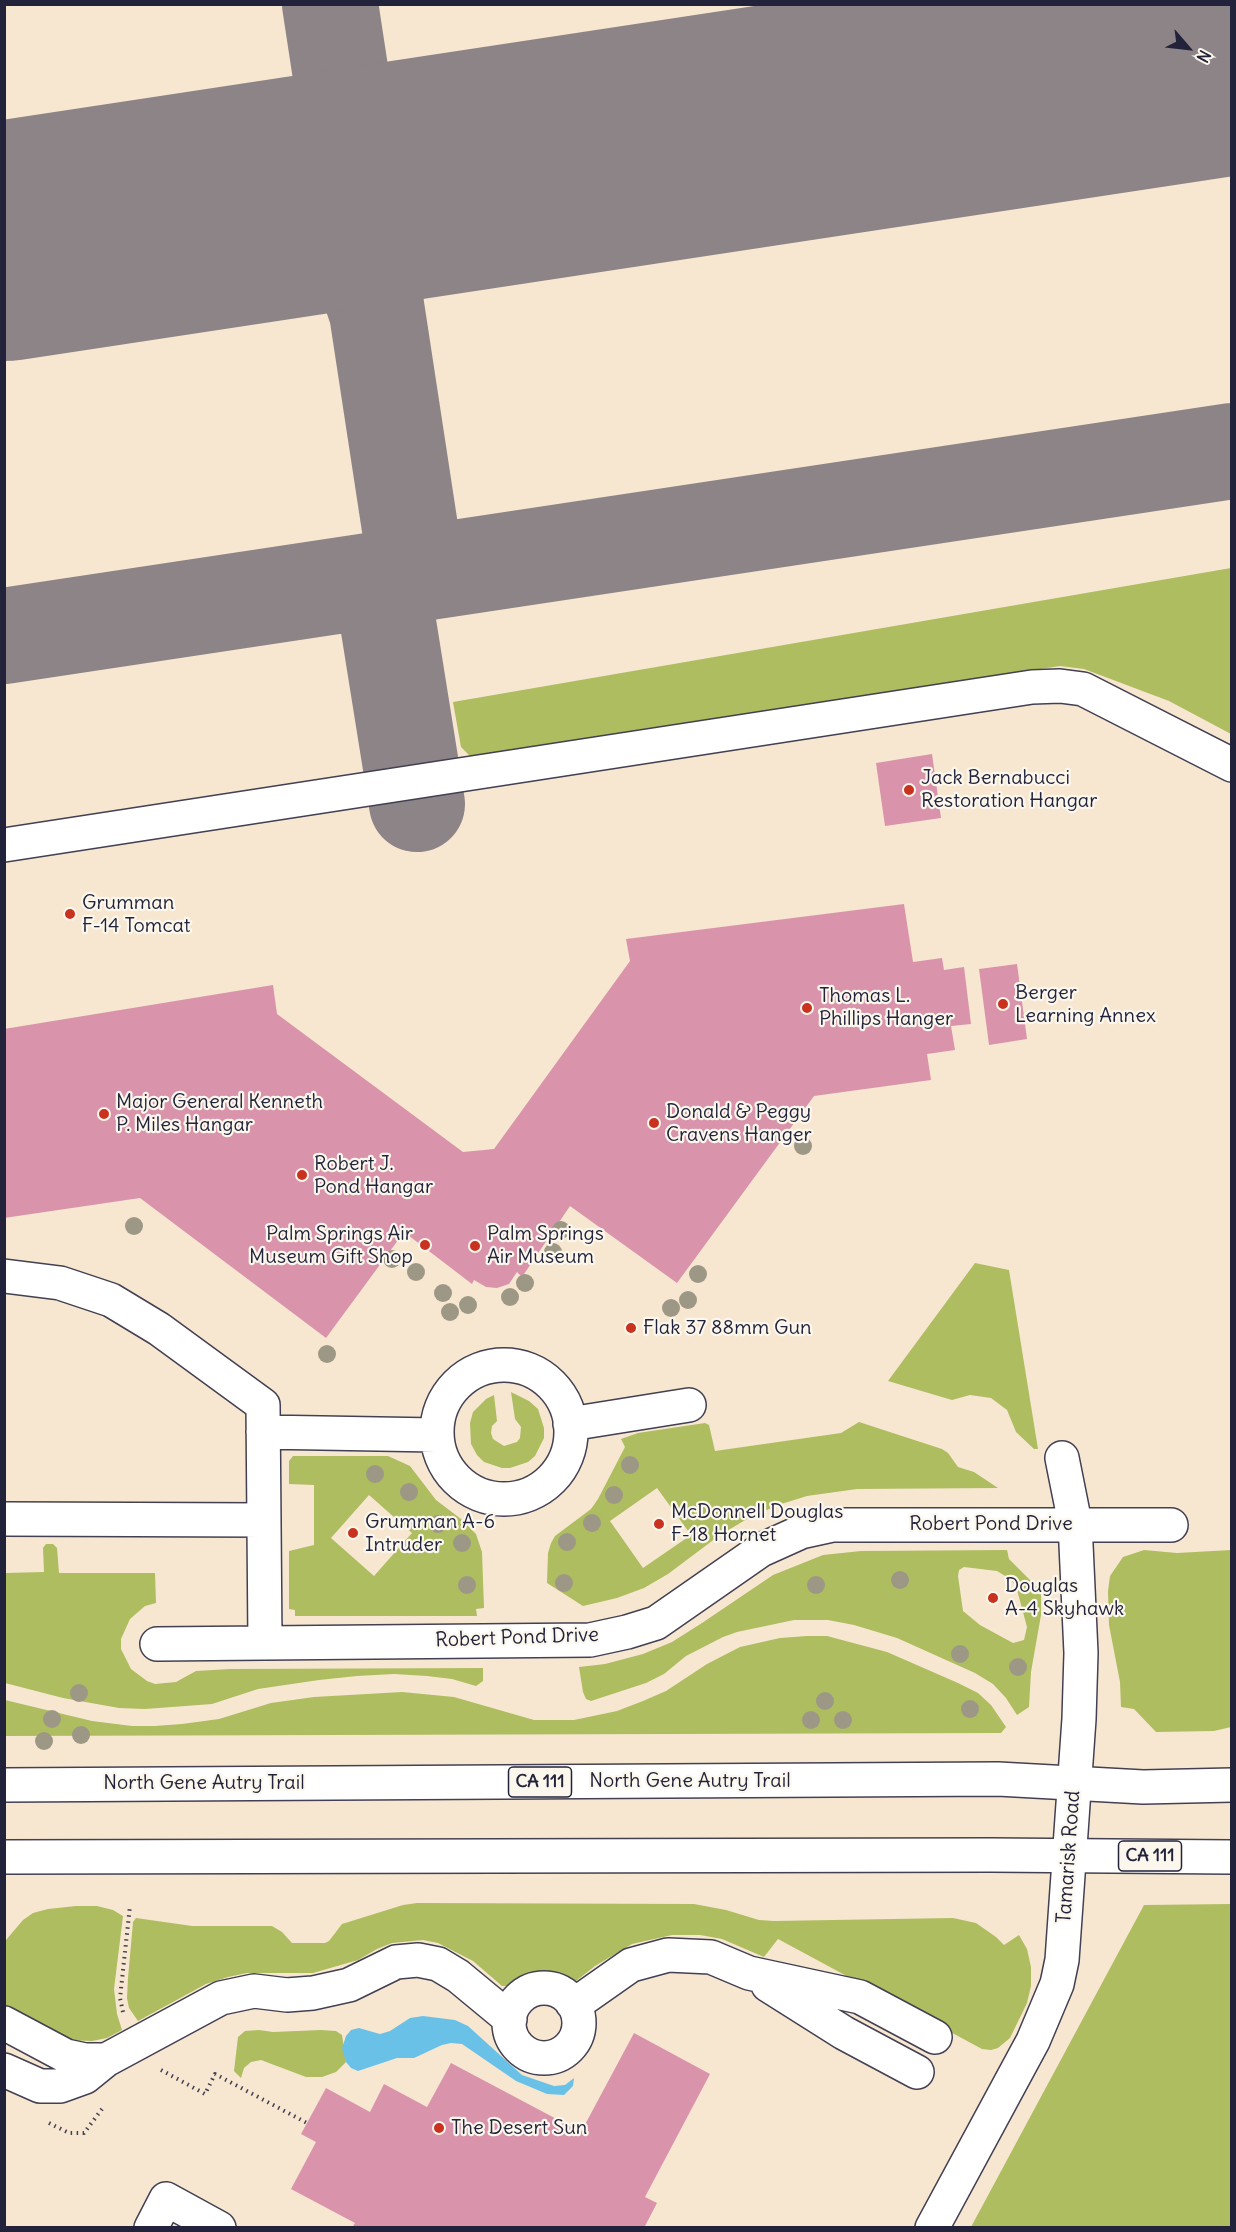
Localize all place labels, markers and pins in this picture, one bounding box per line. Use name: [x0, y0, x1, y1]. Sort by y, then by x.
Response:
place label: Jack Bernabucci Restoration Hangar: [921, 766, 1097, 813]
marker: Jack Bernabucci Restoration Hangar: [902, 783, 916, 797]
place label: Grumman F-14 Tomcat: [82, 891, 191, 938]
marker: Grumman F-14 Tomcat: [63, 907, 77, 921]
place label: Berger Learning Annex: [1015, 981, 1156, 1028]
place label: Thomas L. Phillips Hanger: [819, 984, 953, 1031]
marker: Berger Learning Annex: [996, 997, 1010, 1011]
marker: Thomas L. Phillips Hanger: [800, 1001, 814, 1015]
place label: Major General Kenneth P. Miles Hangar: [116, 1090, 323, 1137]
place label: Donald & Peggy Cravens Hanger: [666, 1100, 812, 1147]
marker: Major General Kenneth P. Miles Hangar: [97, 1107, 111, 1121]
marker: Donald & Peggy Cravens Hanger: [647, 1116, 661, 1130]
place label: Robert J. Pond Hangar: [314, 1152, 433, 1199]
marker: Robert J. Pond Hangar: [295, 1168, 309, 1182]
place label: Palm Springs Air Museum Gift Shop: [249, 1222, 413, 1269]
place label: Palm Springs Air Museum: [487, 1222, 604, 1269]
marker: Palm Springs Air Museum Gift Shop: [418, 1238, 432, 1252]
marker: Palm Springs Air Museum: [468, 1239, 482, 1253]
place label: Flak 37 88mm Gun: [643, 1316, 812, 1340]
marker: Flak 37 88mm Gun: [624, 1321, 638, 1335]
place label: McDonnell Douglas F-18 Hornet: [671, 1500, 843, 1547]
place label: Grumman A-6 Intruder: [365, 1510, 495, 1557]
marker: McDonnell Douglas F-18 Hornet: [652, 1517, 666, 1531]
marker: Grumman A-6 Intruder: [346, 1526, 360, 1540]
place label: Douglas A-4 Skyhawk: [1005, 1574, 1124, 1621]
marker: Douglas A-4 Skyhawk: [986, 1591, 1000, 1605]
place label: The Desert Sun: [451, 2116, 587, 2140]
marker: The Desert Sun: [432, 2121, 446, 2135]

